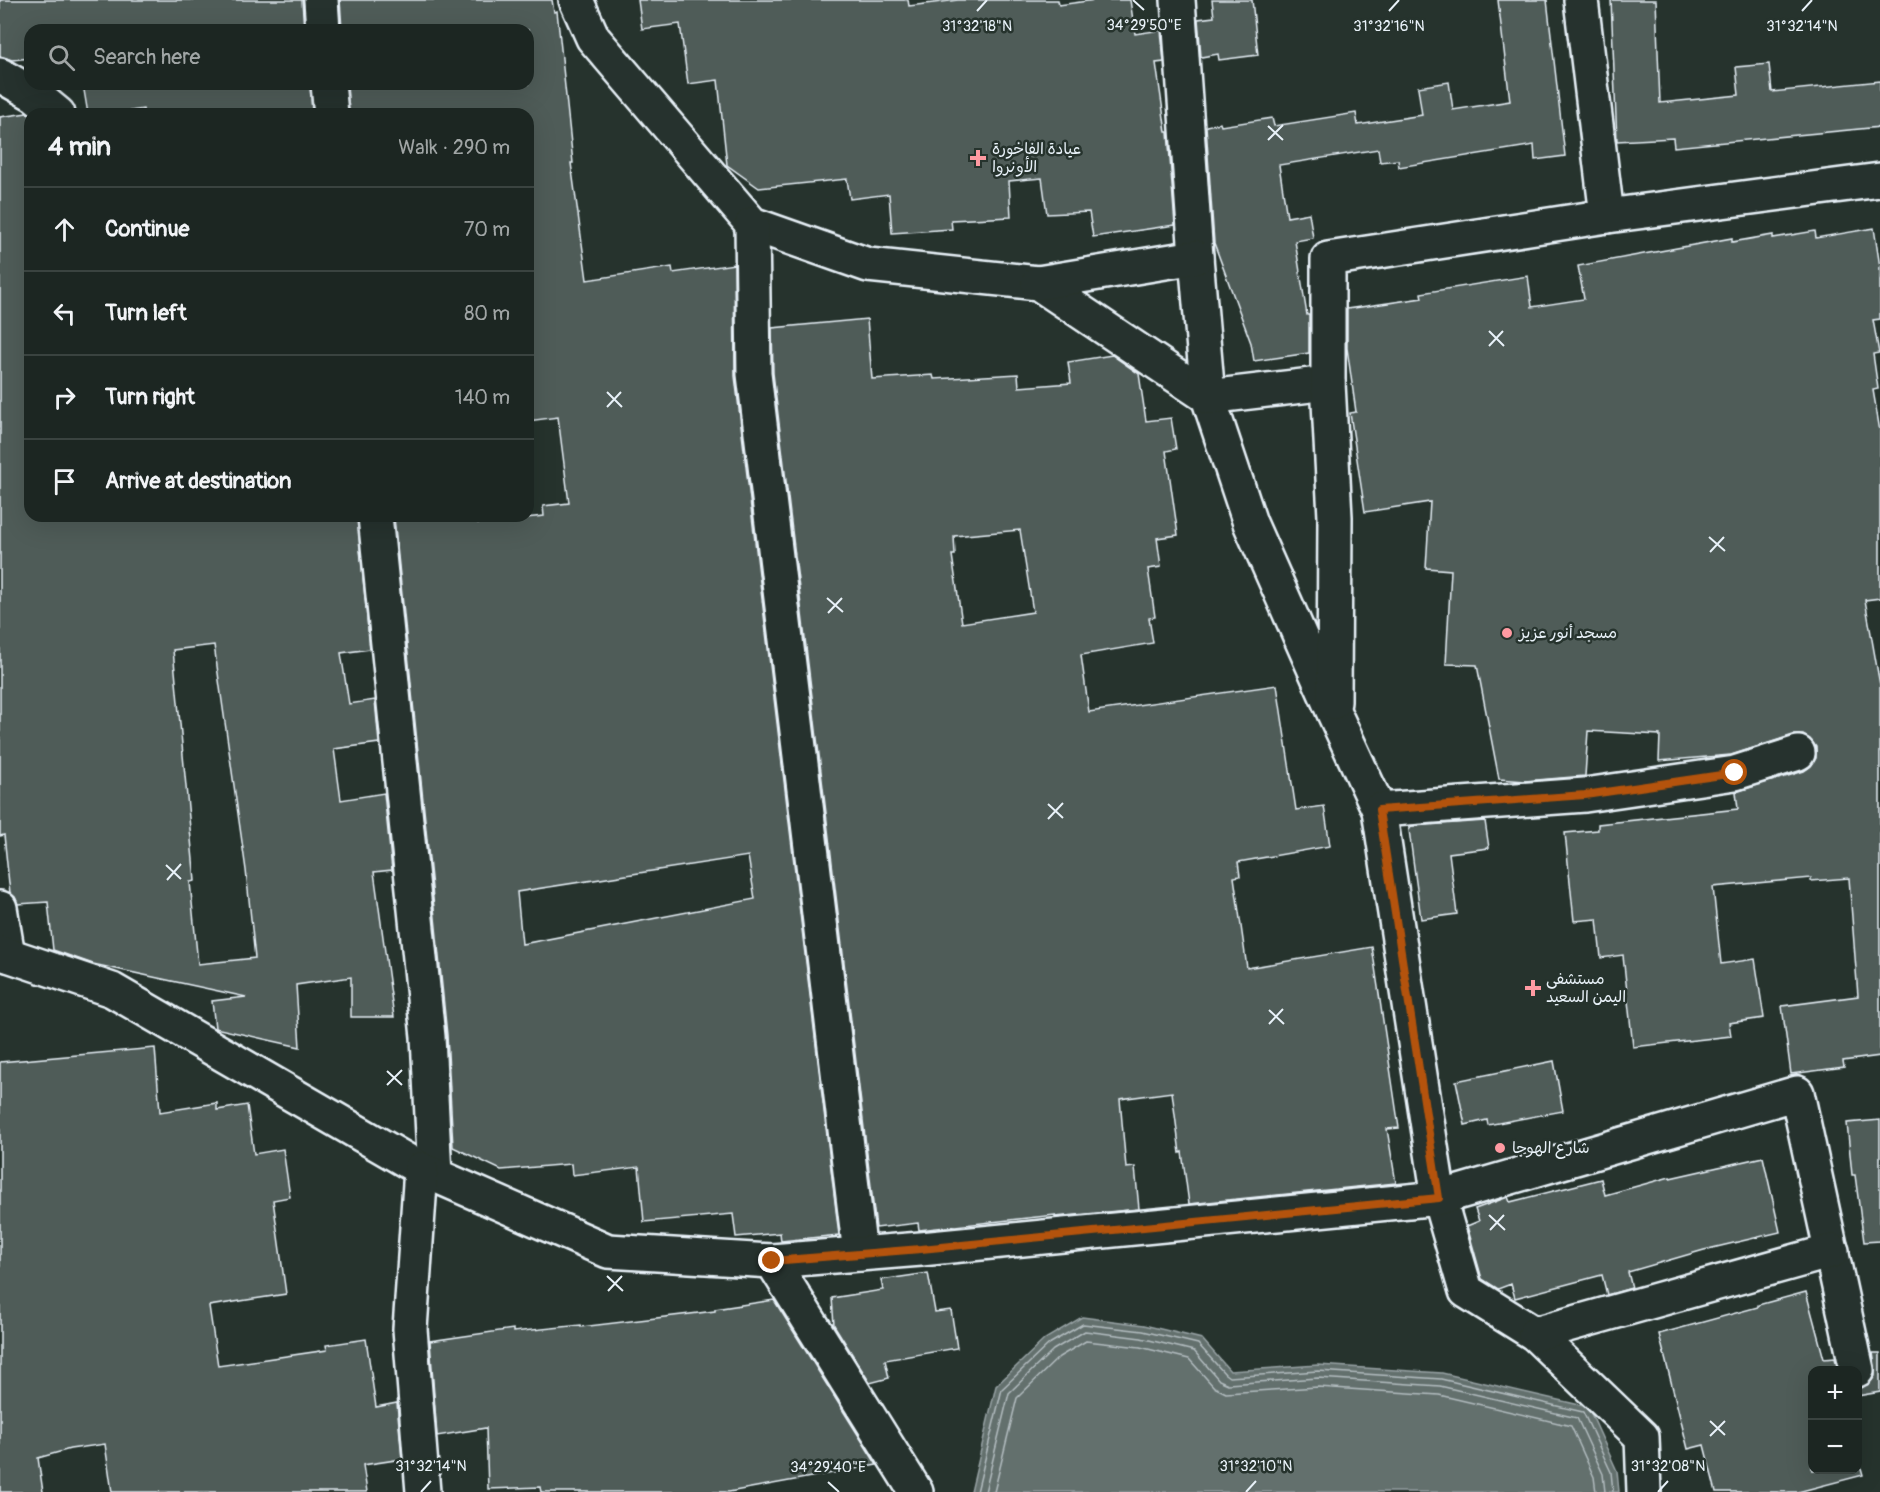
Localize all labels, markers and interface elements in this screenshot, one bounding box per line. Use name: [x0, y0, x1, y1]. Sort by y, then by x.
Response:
text: 34°29'50"E: [1107, 16, 1182, 35]
text: 31°32'18"N: [942, 17, 1012, 36]
text: 31°32'16"N: [1353, 17, 1425, 36]
text: 31°32'14"N: [1766, 17, 1838, 36]
search box: [24, 24, 534, 90]
icon: search: [45, 41, 78, 74]
text: Search here: [93, 43, 200, 71]
text: 4 min: [48, 131, 111, 163]
text: Walk · 290 m: [398, 135, 510, 160]
place label: عيادة الفاخورة الأونروا: [992, 139, 1081, 177]
marker: عيادة الفاخورة الأونروا: [969, 149, 987, 167]
icon: ahead: [48, 213, 81, 246]
text: Continue: [105, 215, 189, 243]
text: 70 m: [464, 217, 510, 242]
icon: left: [48, 297, 81, 330]
text: Turn left: [105, 299, 187, 327]
text: 80 m: [464, 301, 510, 326]
icon: right: [48, 381, 81, 414]
text: Turn right: [105, 383, 195, 411]
text: 140 m: [455, 385, 510, 410]
icon: arrive: [48, 465, 81, 498]
text: Arrive at destination: [105, 467, 291, 495]
place label: مسجد أنور عزيز: [1517, 623, 1617, 643]
marker: مسجد أنور عزيز: [1500, 626, 1514, 640]
route start: [1721, 759, 1747, 785]
place label: مستشفى اليمن السعيد: [1546, 969, 1626, 1007]
marker: مستشفى اليمن السعيد: [1524, 979, 1542, 997]
place label: شارع الهوجا: [1512, 1138, 1590, 1159]
marker: شارع الهوجا: [1493, 1141, 1507, 1155]
route end: [758, 1247, 784, 1273]
map controls: [1808, 1366, 1862, 1474]
button: +: [1808, 1366, 1862, 1420]
button: −: [1808, 1420, 1862, 1474]
text: 31°32'14"N: [395, 1457, 467, 1476]
text: 31°32'10"N: [1220, 1457, 1292, 1476]
text: 31°32'08"N: [1631, 1457, 1705, 1476]
text: 34°29'40"E: [790, 1458, 866, 1477]

